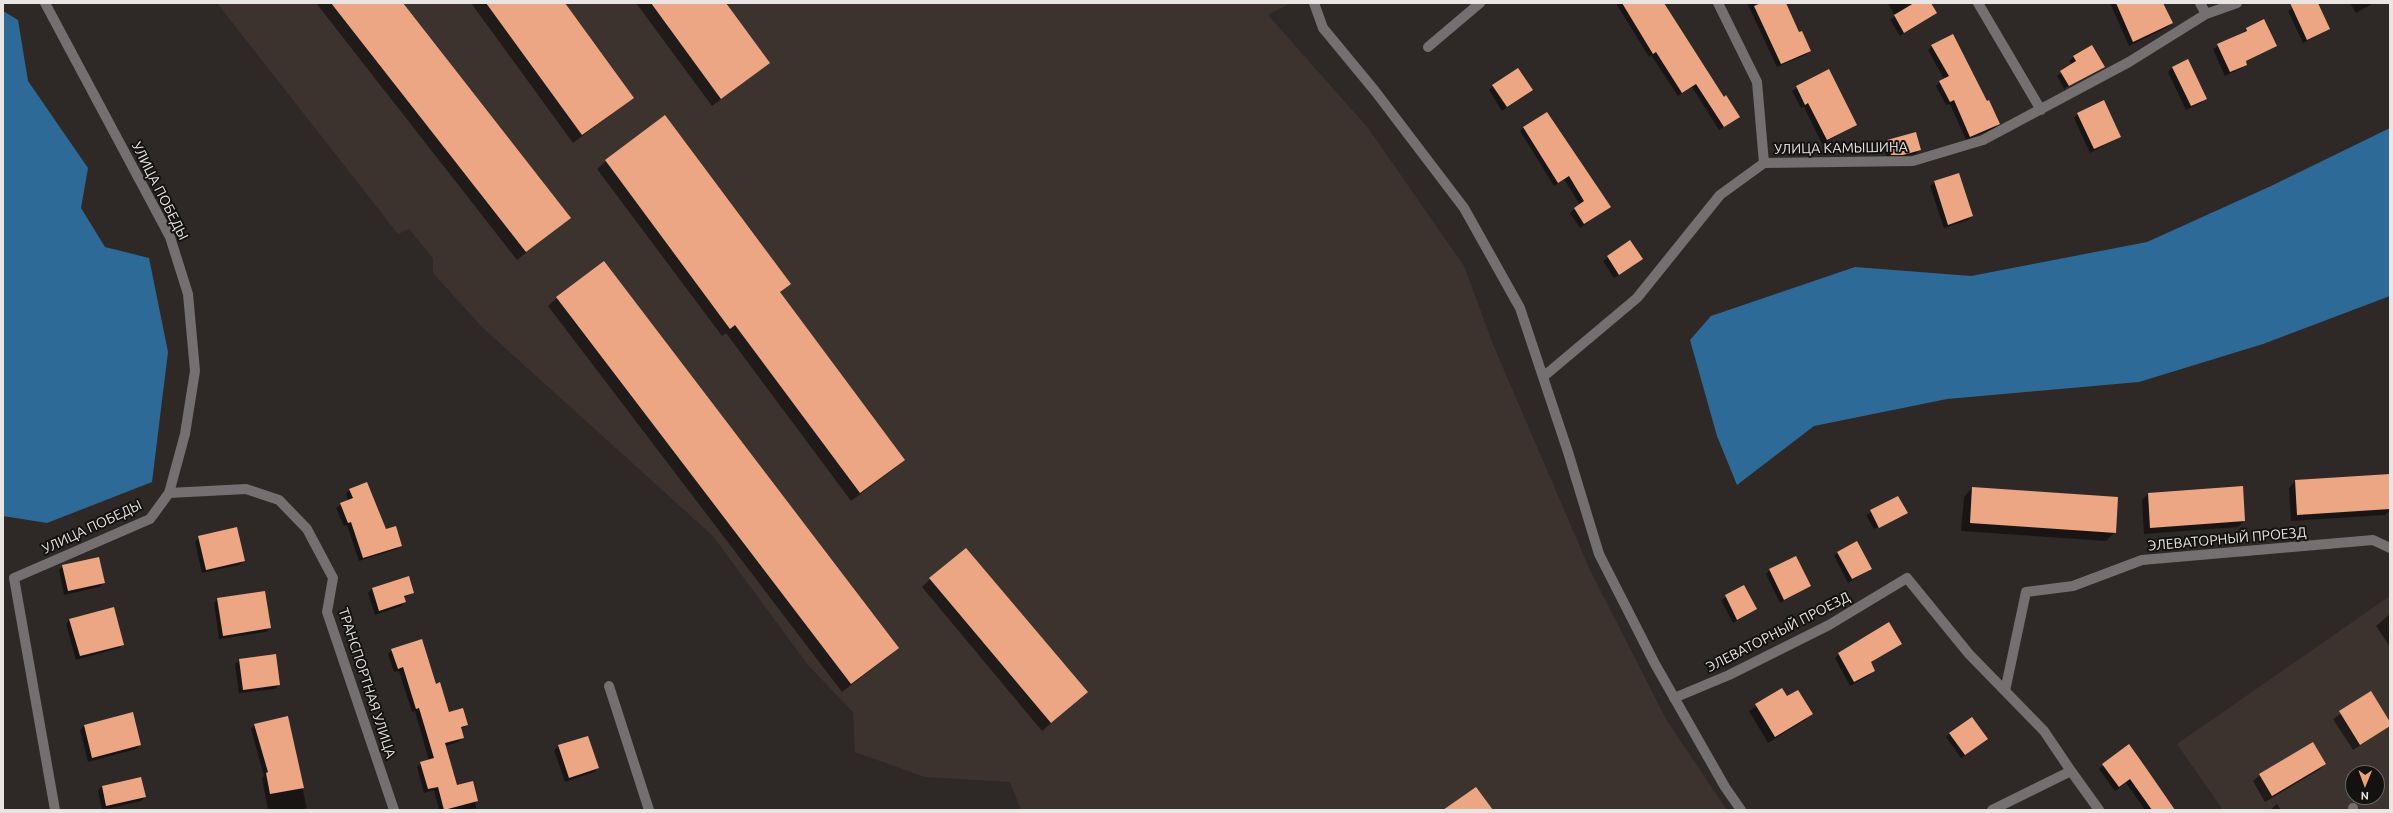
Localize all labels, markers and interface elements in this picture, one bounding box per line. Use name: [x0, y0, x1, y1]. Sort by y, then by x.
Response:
street label: УЛИЦА КАМЫШИНА: [1774, 138, 1908, 158]
street label: УЛИЦА ПОБЕДЫ: [128, 139, 192, 243]
street label: УЛИЦА ПОБЕДЫ: [40, 497, 144, 557]
street label: ЭЛЕВАТОРНЫЙ ПРОЕЗД: [2147, 524, 2307, 554]
street label: ЭЛЕВАТОРНЫЙ ПРОЕЗД: [1703, 588, 1853, 676]
street label: ТРАНСПОРТНАЯ УЛИЦА: [335, 606, 399, 760]
north arrow: [2345, 765, 2385, 805]
text: N: [2361, 790, 2369, 802]

